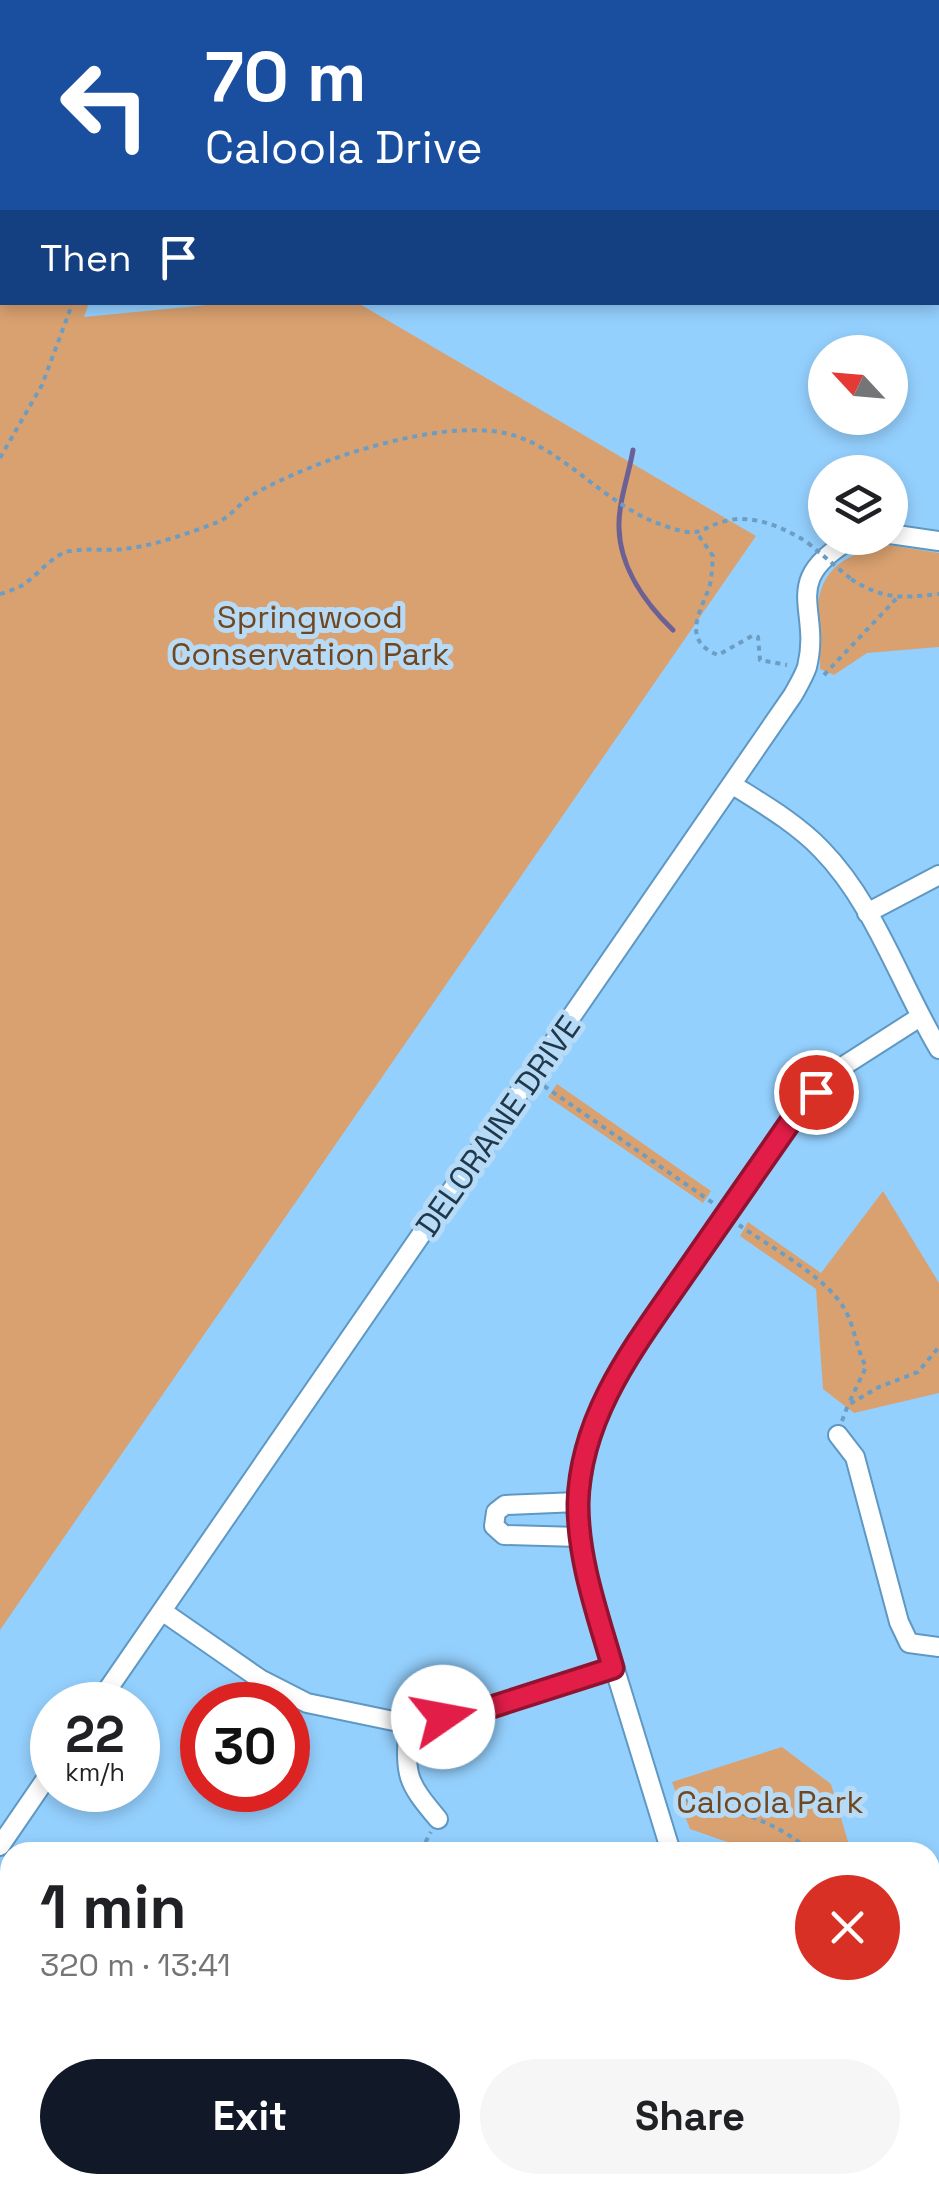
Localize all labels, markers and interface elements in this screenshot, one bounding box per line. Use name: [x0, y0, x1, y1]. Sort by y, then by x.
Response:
text: 70 m: [205, 32, 366, 121]
icon: left: [40, 40, 170, 170]
text: Caloola Drive: [205, 119, 483, 176]
icon: arrive: [151, 230, 206, 285]
text: Then: [40, 234, 131, 282]
north arrow: [808, 335, 908, 435]
map controls: [808, 335, 908, 555]
button: layers: [808, 455, 908, 555]
park label: Springwood Conservation Park: [171, 597, 449, 674]
street label: DELORAINE DRIVE: [407, 1008, 589, 1244]
pin: [774, 1050, 859, 1135]
icon: arrive: [789, 1065, 844, 1120]
position arrow: [391, 1665, 495, 1769]
speed limit sign: 30: [180, 1682, 310, 1812]
text: 22: [65, 1703, 125, 1767]
text: km/h: [65, 1756, 125, 1788]
park label: Caloola Park: [676, 1782, 864, 1822]
text: 1 min: [40, 1869, 187, 1946]
button: close: [795, 1875, 900, 1980]
text: 320 m · 13:41: [40, 1945, 231, 1985]
button: Exit: [40, 2059, 460, 2174]
button: Share: [480, 2059, 900, 2174]

